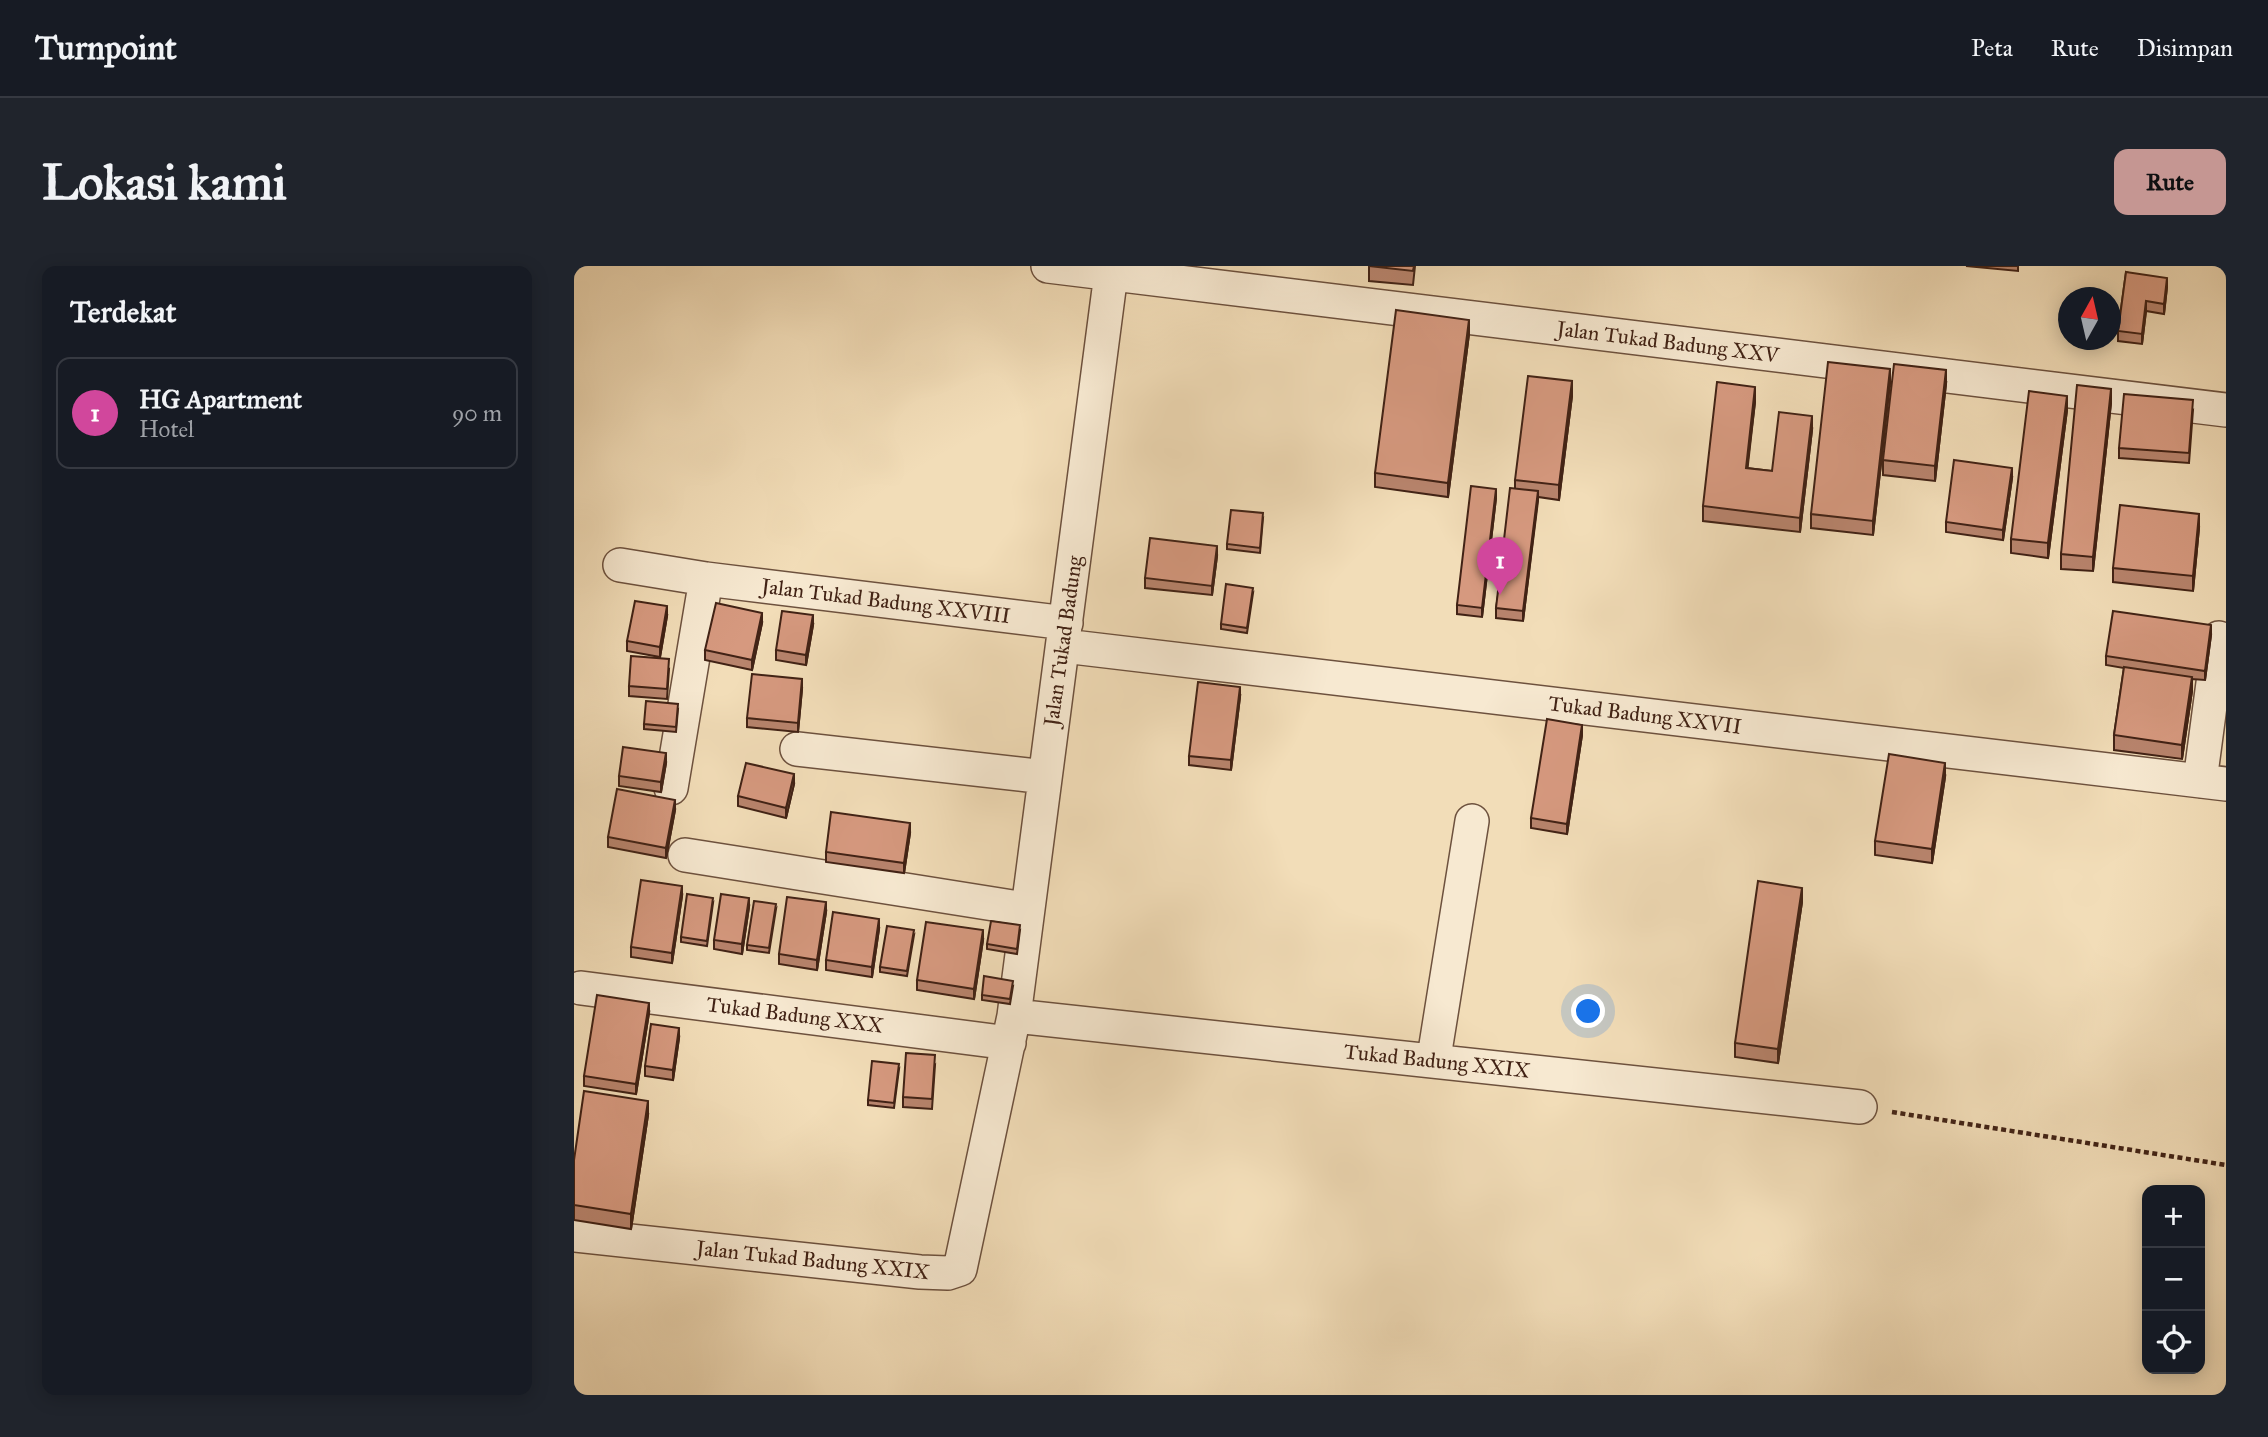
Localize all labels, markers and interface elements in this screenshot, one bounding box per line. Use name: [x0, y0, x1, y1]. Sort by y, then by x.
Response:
text: Turnpoint: [35, 28, 177, 68]
text: Peta: [1971, 33, 2013, 63]
text: Rute: [2051, 33, 2099, 63]
text: Disimpan: [2137, 33, 2233, 63]
button: Rute: [2114, 149, 2226, 215]
text: Lokasi kami: [42, 153, 286, 212]
north arrow: [2058, 287, 2121, 350]
text: Terdekat: [70, 294, 176, 330]
street label: Jalan Tukad Badung XXV: [1553, 315, 1782, 369]
text: HG Apartment: [139, 383, 302, 415]
text: 1: [90, 399, 100, 427]
text: 90 m: [452, 399, 502, 427]
text: Hotel: [139, 415, 194, 443]
pin: 1: [1477, 537, 1523, 595]
street label: Jalan Tukad Badung: [1038, 554, 1088, 730]
street label: Jalan Tukad Badung XXVIII: [758, 573, 1012, 629]
street label: Tukad Badung XXVII: [1547, 690, 1743, 740]
street label: Tukad Badung XXX: [705, 991, 885, 1039]
your location: [1571, 994, 1605, 1028]
street label: Tukad Badung XXIX: [1343, 1038, 1531, 1084]
map controls: [2142, 1185, 2205, 1374]
button: +: [2142, 1185, 2205, 1248]
street label: Jalan Tukad Badung XXIX: [693, 1235, 931, 1285]
button: −: [2142, 1248, 2205, 1311]
button: locate: [2142, 1311, 2205, 1374]

